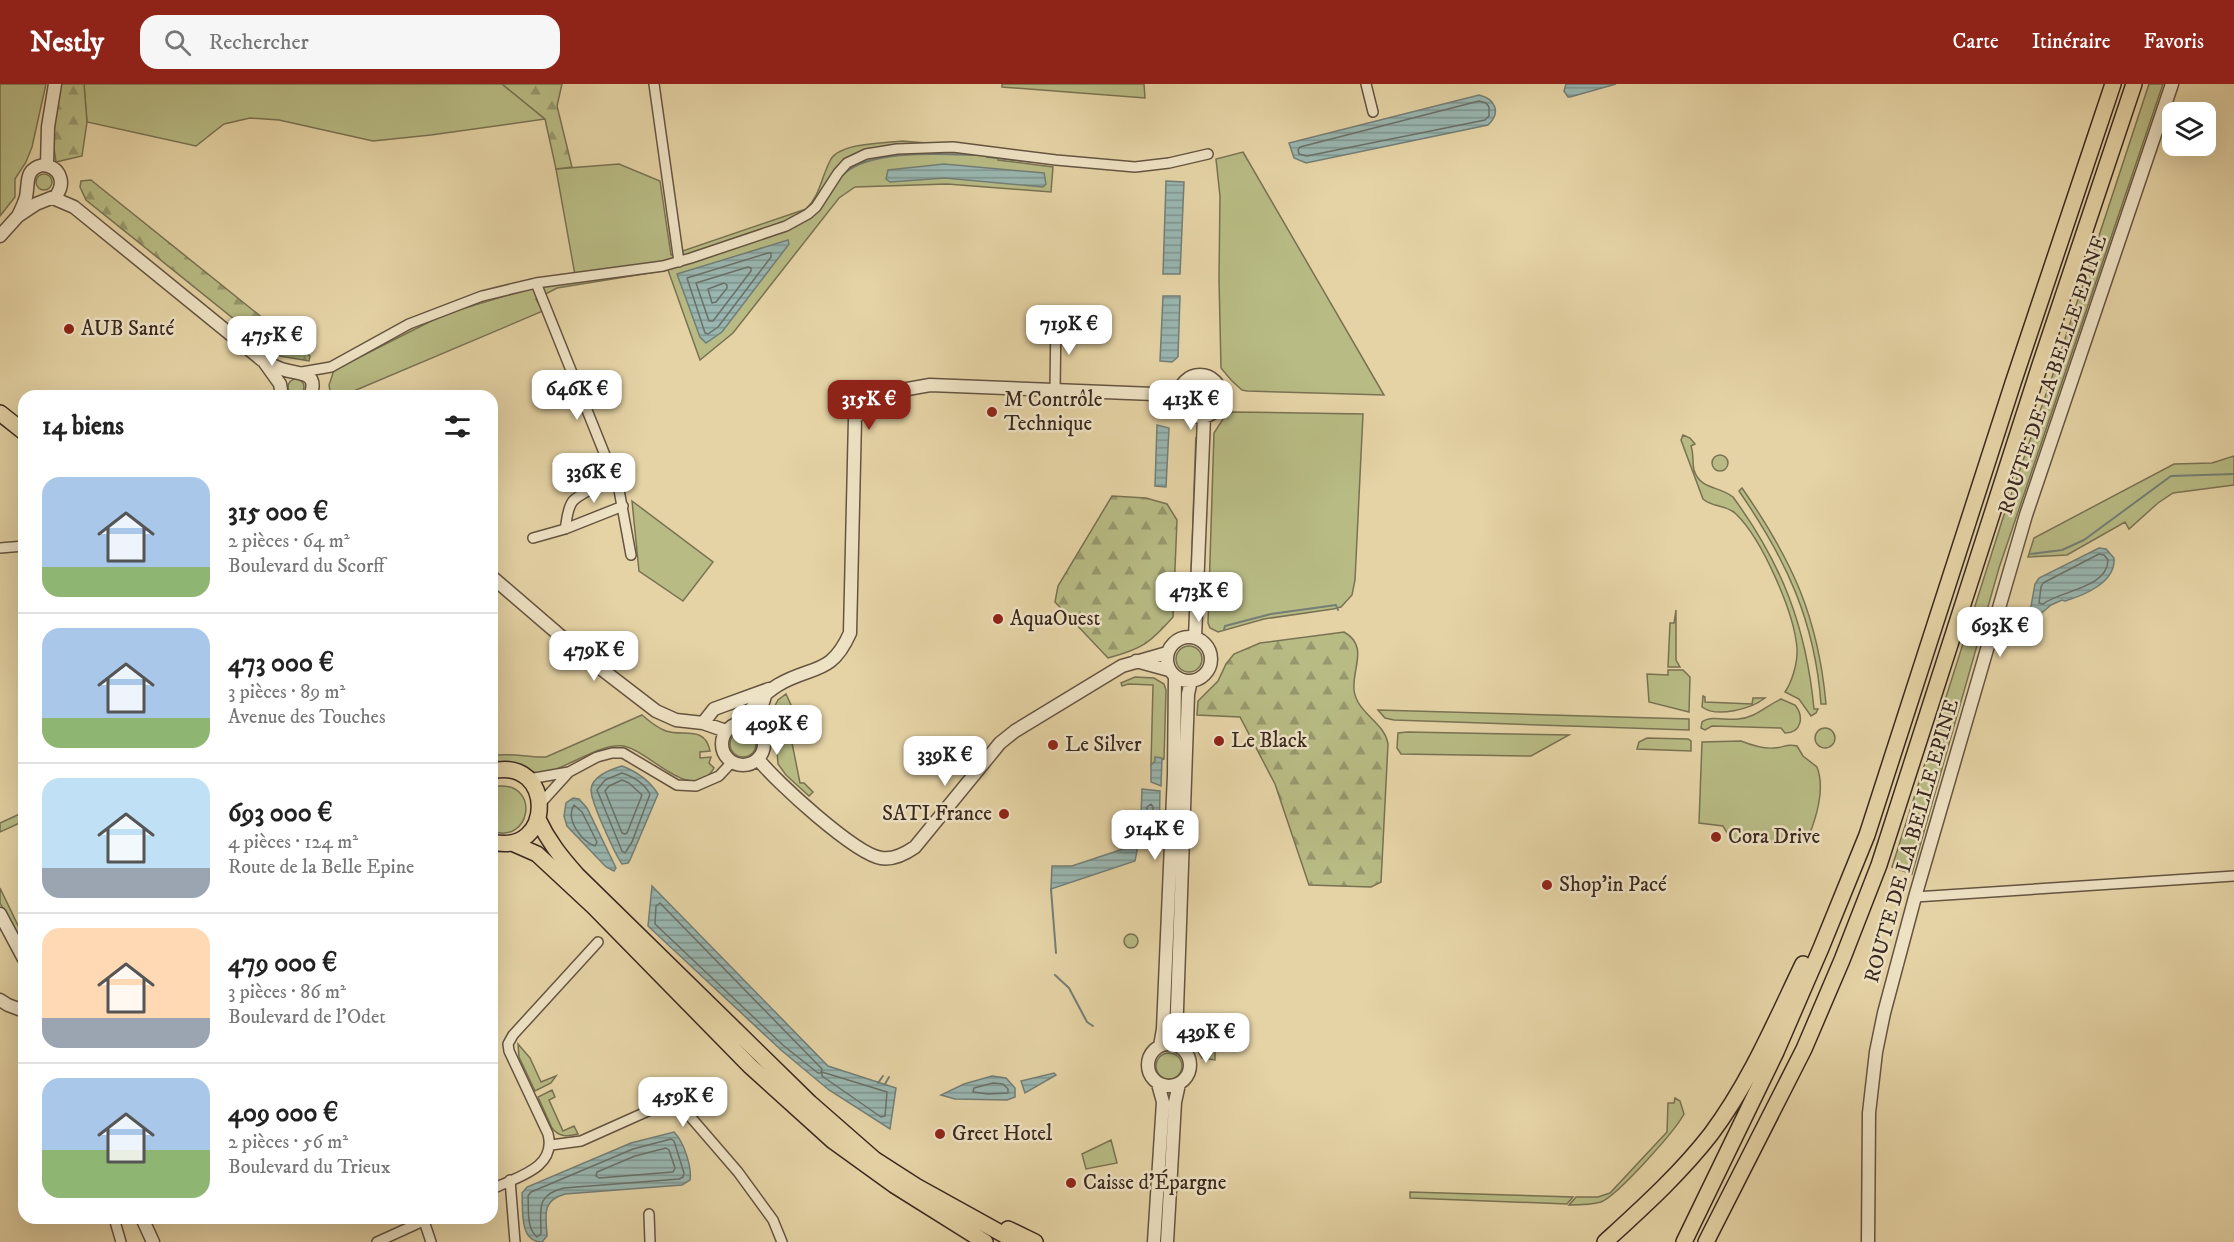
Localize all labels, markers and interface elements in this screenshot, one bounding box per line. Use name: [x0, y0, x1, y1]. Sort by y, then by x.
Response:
search box: [140, 15, 560, 69]
text: Nestly: [30, 25, 104, 60]
icon: search: [161, 26, 194, 59]
text: Rechercher: [209, 29, 309, 56]
text: Carte: [1953, 29, 1999, 55]
text: Itinéraire: [2032, 29, 2110, 55]
text: Favoris: [2143, 29, 2204, 55]
map controls: [2162, 102, 2216, 156]
button: layers: [2162, 102, 2216, 156]
street label: ROUTE DE LA BELLE EPINE: [1993, 232, 2113, 518]
pin: 719K €: [1020, 305, 1118, 356]
text: 719K €: [1040, 312, 1098, 337]
place label: AUB Santé: [81, 316, 175, 342]
pin: 475K €: [223, 316, 321, 367]
marker: AUB Santé: [62, 322, 76, 336]
text: 475K €: [241, 323, 303, 348]
pin: 646K €: [528, 370, 626, 421]
text: 646K €: [546, 377, 608, 402]
pin: 315K €: [820, 380, 918, 431]
pin: 413K €: [1142, 380, 1240, 431]
text: 315K €: [842, 387, 896, 412]
place label: M Contrôle Technique: [1004, 387, 1103, 437]
text: 413K €: [1163, 387, 1219, 412]
marker: M Contrôle Technique: [985, 405, 999, 419]
text: 14 biens: [42, 410, 124, 443]
icon: filters: [441, 410, 474, 443]
pin: 336K €: [545, 453, 643, 504]
text: 336K €: [566, 460, 622, 485]
text: 315 000 €: [228, 496, 328, 529]
icon: home: [90, 501, 162, 573]
text: 2 pièces · 64 m²: [228, 529, 350, 554]
text: Boulevard du Scorff: [228, 554, 384, 579]
pin: 473K €: [1150, 572, 1248, 623]
text: 473K €: [1170, 579, 1228, 604]
place label: AquaOuest: [1010, 606, 1101, 632]
pin: 693K €: [1951, 607, 2049, 658]
marker: AquaOuest: [991, 612, 1005, 626]
text: 693K €: [1971, 614, 2029, 639]
pin: 479K €: [545, 631, 643, 682]
text: 479K €: [563, 638, 625, 663]
text: 473 000 €: [228, 647, 334, 680]
icon: home: [90, 652, 162, 724]
text: 3 pièces · 89 m²: [228, 680, 345, 705]
street label: ROUTE DE LA BELLE EPINE: [1859, 696, 1965, 986]
text: Avenue des Touches: [228, 705, 386, 730]
pin: 409K €: [728, 705, 826, 756]
text: 409K €: [746, 712, 808, 737]
place label: Le Black: [1231, 728, 1308, 754]
place label: Le Silver: [1065, 732, 1142, 758]
marker: Le Black: [1212, 734, 1226, 748]
pin: 339K €: [896, 736, 994, 787]
marker: Le Silver: [1046, 738, 1060, 752]
text: 339K €: [918, 743, 972, 768]
text: 693 000 €: [228, 797, 333, 830]
place label: SATI France: [882, 801, 992, 827]
icon: home: [90, 802, 162, 874]
marker: SATI France: [997, 807, 1011, 821]
pin: 914K €: [1106, 810, 1204, 861]
text: 914K €: [1126, 817, 1184, 842]
place label: Cora Drive: [1728, 824, 1820, 850]
text: 4 pièces · 124 m²: [228, 830, 358, 855]
marker: Cora Drive: [1709, 830, 1723, 844]
text: Route de la Belle Epine: [228, 855, 414, 880]
place label: Shop'in Pacé: [1559, 872, 1667, 898]
marker: Shop'in Pacé: [1540, 878, 1554, 892]
text: 479 000 €: [228, 947, 337, 980]
icon: home: [90, 952, 162, 1024]
text: 3 pièces · 86 m²: [228, 980, 346, 1005]
text: Boulevard de l'Odet: [228, 1005, 386, 1030]
pin: 439K €: [1157, 1013, 1255, 1064]
text: 439K €: [1176, 1020, 1236, 1045]
pin: 459K €: [634, 1077, 732, 1128]
text: 459K €: [652, 1084, 714, 1109]
text: 409 000 €: [228, 1097, 338, 1130]
icon: home: [90, 1102, 162, 1174]
place label: Greet Hotel: [952, 1121, 1053, 1147]
marker: Greet Hotel: [933, 1127, 947, 1141]
text: 2 pièces · 56 m²: [228, 1130, 348, 1155]
text: Boulevard du Trieux: [228, 1155, 391, 1180]
place label: Caisse d'Épargne: [1083, 1169, 1227, 1196]
marker: Caisse d'Épargne: [1064, 1176, 1078, 1190]

